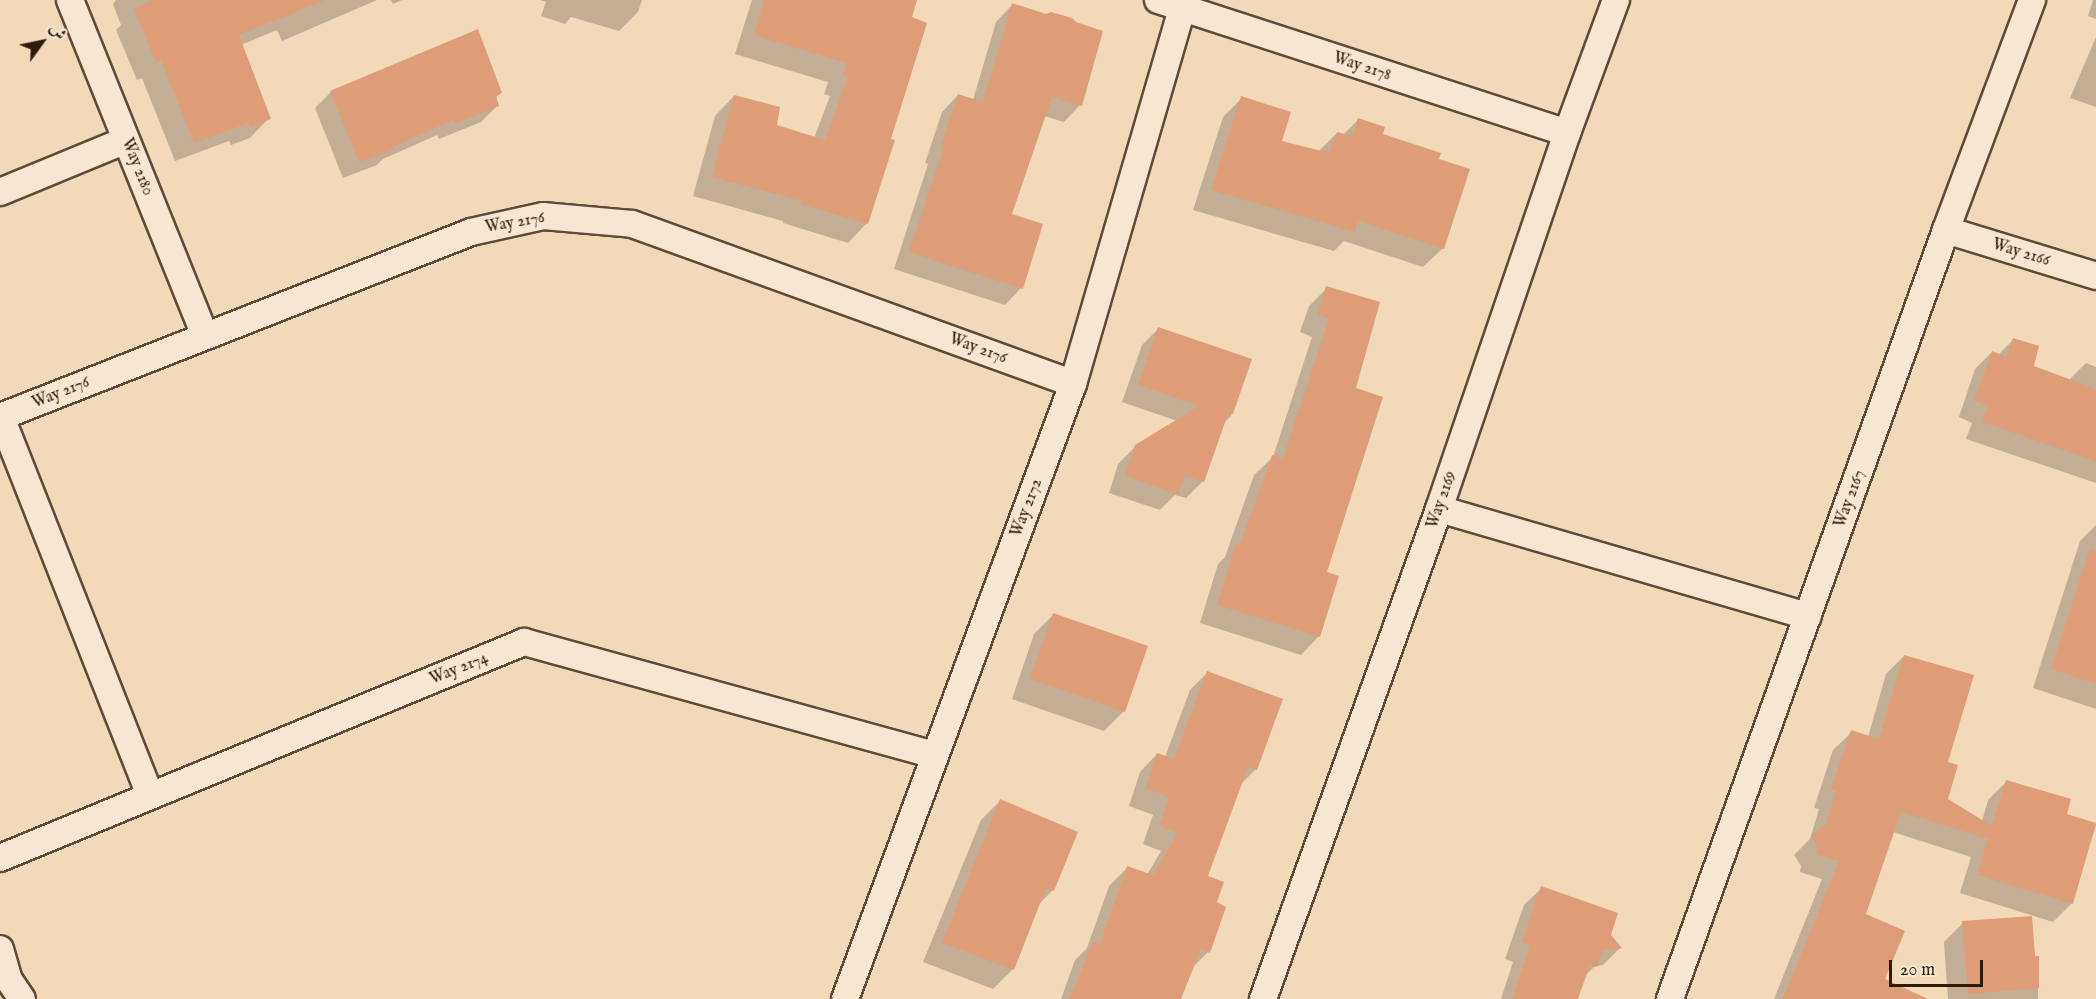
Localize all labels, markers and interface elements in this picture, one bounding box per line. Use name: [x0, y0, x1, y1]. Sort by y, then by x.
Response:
north arrow: [12, 12, 72, 72]
text: ش: [44, 20, 70, 44]
street label: Way 2178: [1331, 49, 1393, 85]
street label: Way 2180: [117, 136, 157, 198]
street label: Way 2176: [484, 208, 546, 238]
street label: Way 2166: [1990, 235, 2052, 271]
street label: Way 2176: [946, 330, 1010, 368]
street label: Way 2176: [30, 373, 92, 413]
street label: Way 2167: [1831, 467, 1869, 531]
street label: Way 2169: [1423, 469, 1461, 531]
street label: Way 2172: [1007, 476, 1047, 540]
street label: Way 2174: [427, 649, 491, 689]
scale bar: [1892, 948, 1986, 986]
text: 20 m: [1900, 959, 1935, 982]

